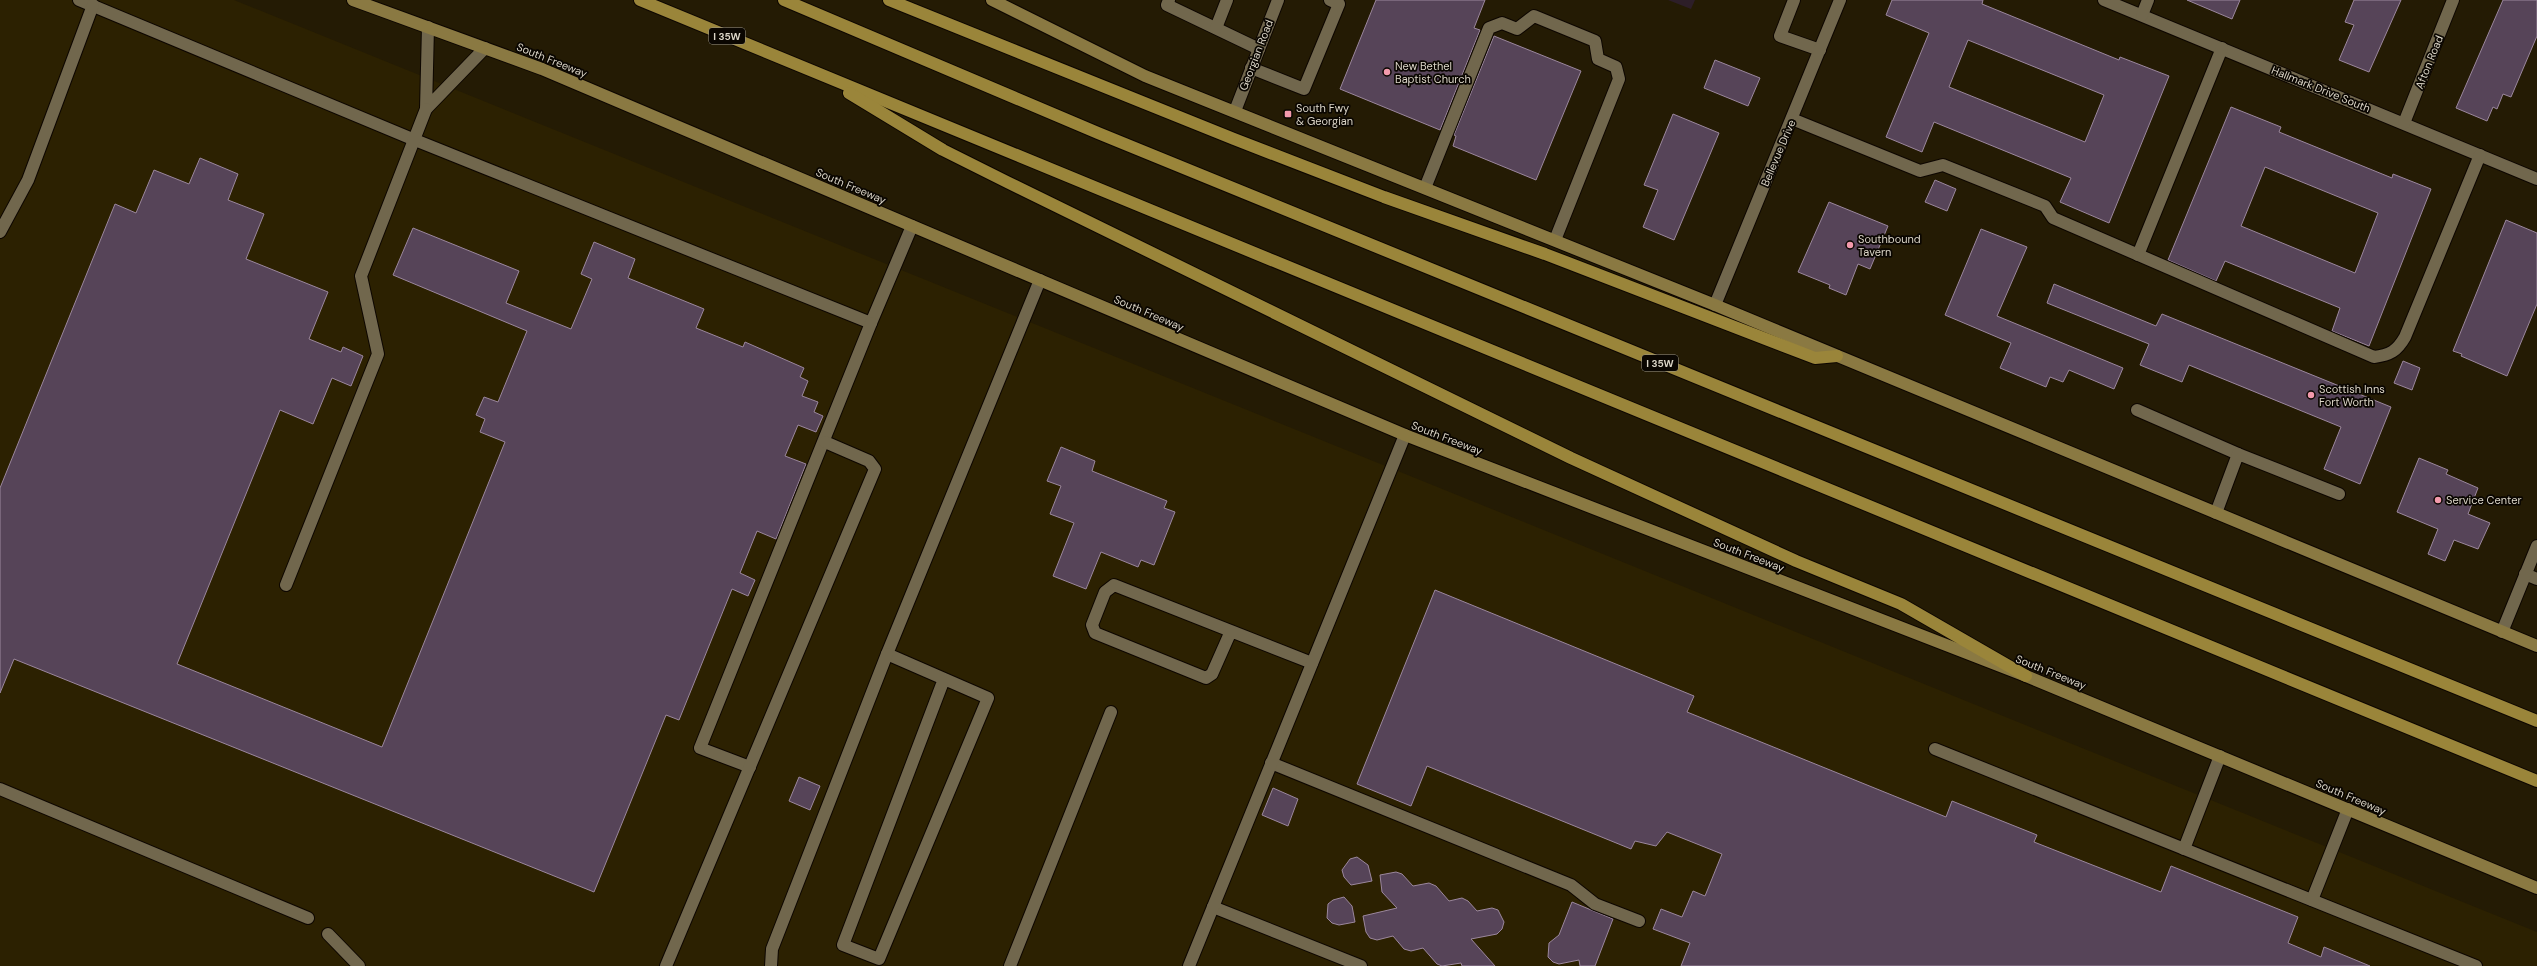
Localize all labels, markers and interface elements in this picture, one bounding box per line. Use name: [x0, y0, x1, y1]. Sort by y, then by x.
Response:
street label: Georgian Road: [1236, 18, 1276, 92]
road number: I 35W: [709, 28, 745, 44]
street label: Afton Road: [2412, 33, 2446, 91]
street label: South Freeway: [515, 39, 589, 81]
place label: New Bethel Baptist Church: [1395, 59, 1471, 86]
street label: Hallmark Drive South: [2269, 63, 2373, 115]
marker: New Bethel Baptist Church: [1382, 67, 1392, 77]
place label: South Fwy & Georgian: [1296, 101, 1353, 128]
marker: South Fwy & Georgian: [1283, 109, 1293, 119]
street label: Bellevue Drive: [1758, 118, 1798, 188]
street label: South Freeway: [814, 165, 888, 207]
place label: Southbound Tavern: [1858, 232, 1921, 259]
marker: Southbound Tavern: [1845, 240, 1855, 250]
street label: South Freeway: [1112, 292, 1186, 334]
road number: I 35W: [1642, 355, 1678, 371]
place label: Scottish Inns Fort Worth: [2319, 382, 2385, 409]
marker: Scottish Inns Fort Worth: [2306, 390, 2316, 400]
street label: South Freeway: [1410, 418, 1484, 458]
place label: Service Center: [2446, 493, 2522, 507]
marker: Service Center: [2433, 495, 2443, 505]
street label: South Freeway: [1712, 535, 1786, 575]
street label: South Freeway: [2014, 651, 2088, 693]
street label: South Freeway: [2314, 776, 2388, 818]

